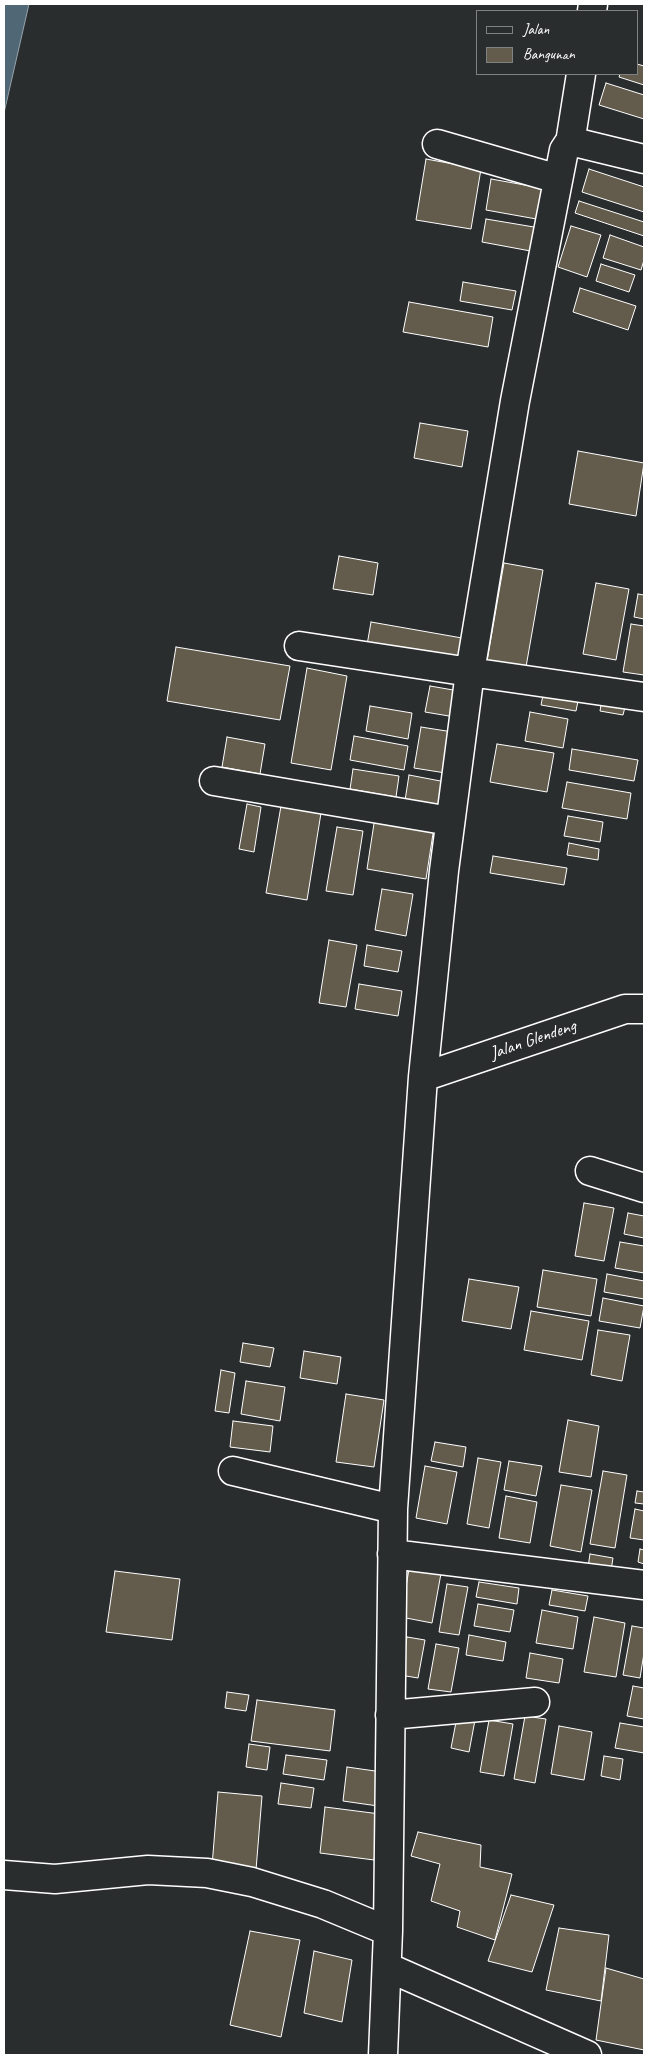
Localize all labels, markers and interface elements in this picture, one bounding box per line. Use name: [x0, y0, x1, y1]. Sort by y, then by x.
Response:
legend: [476, 10, 638, 75]
text: Jalan: [523, 20, 549, 39]
text: Bangunan: [523, 45, 575, 64]
street label: Jalan Glendeng: [487, 1015, 579, 1065]

